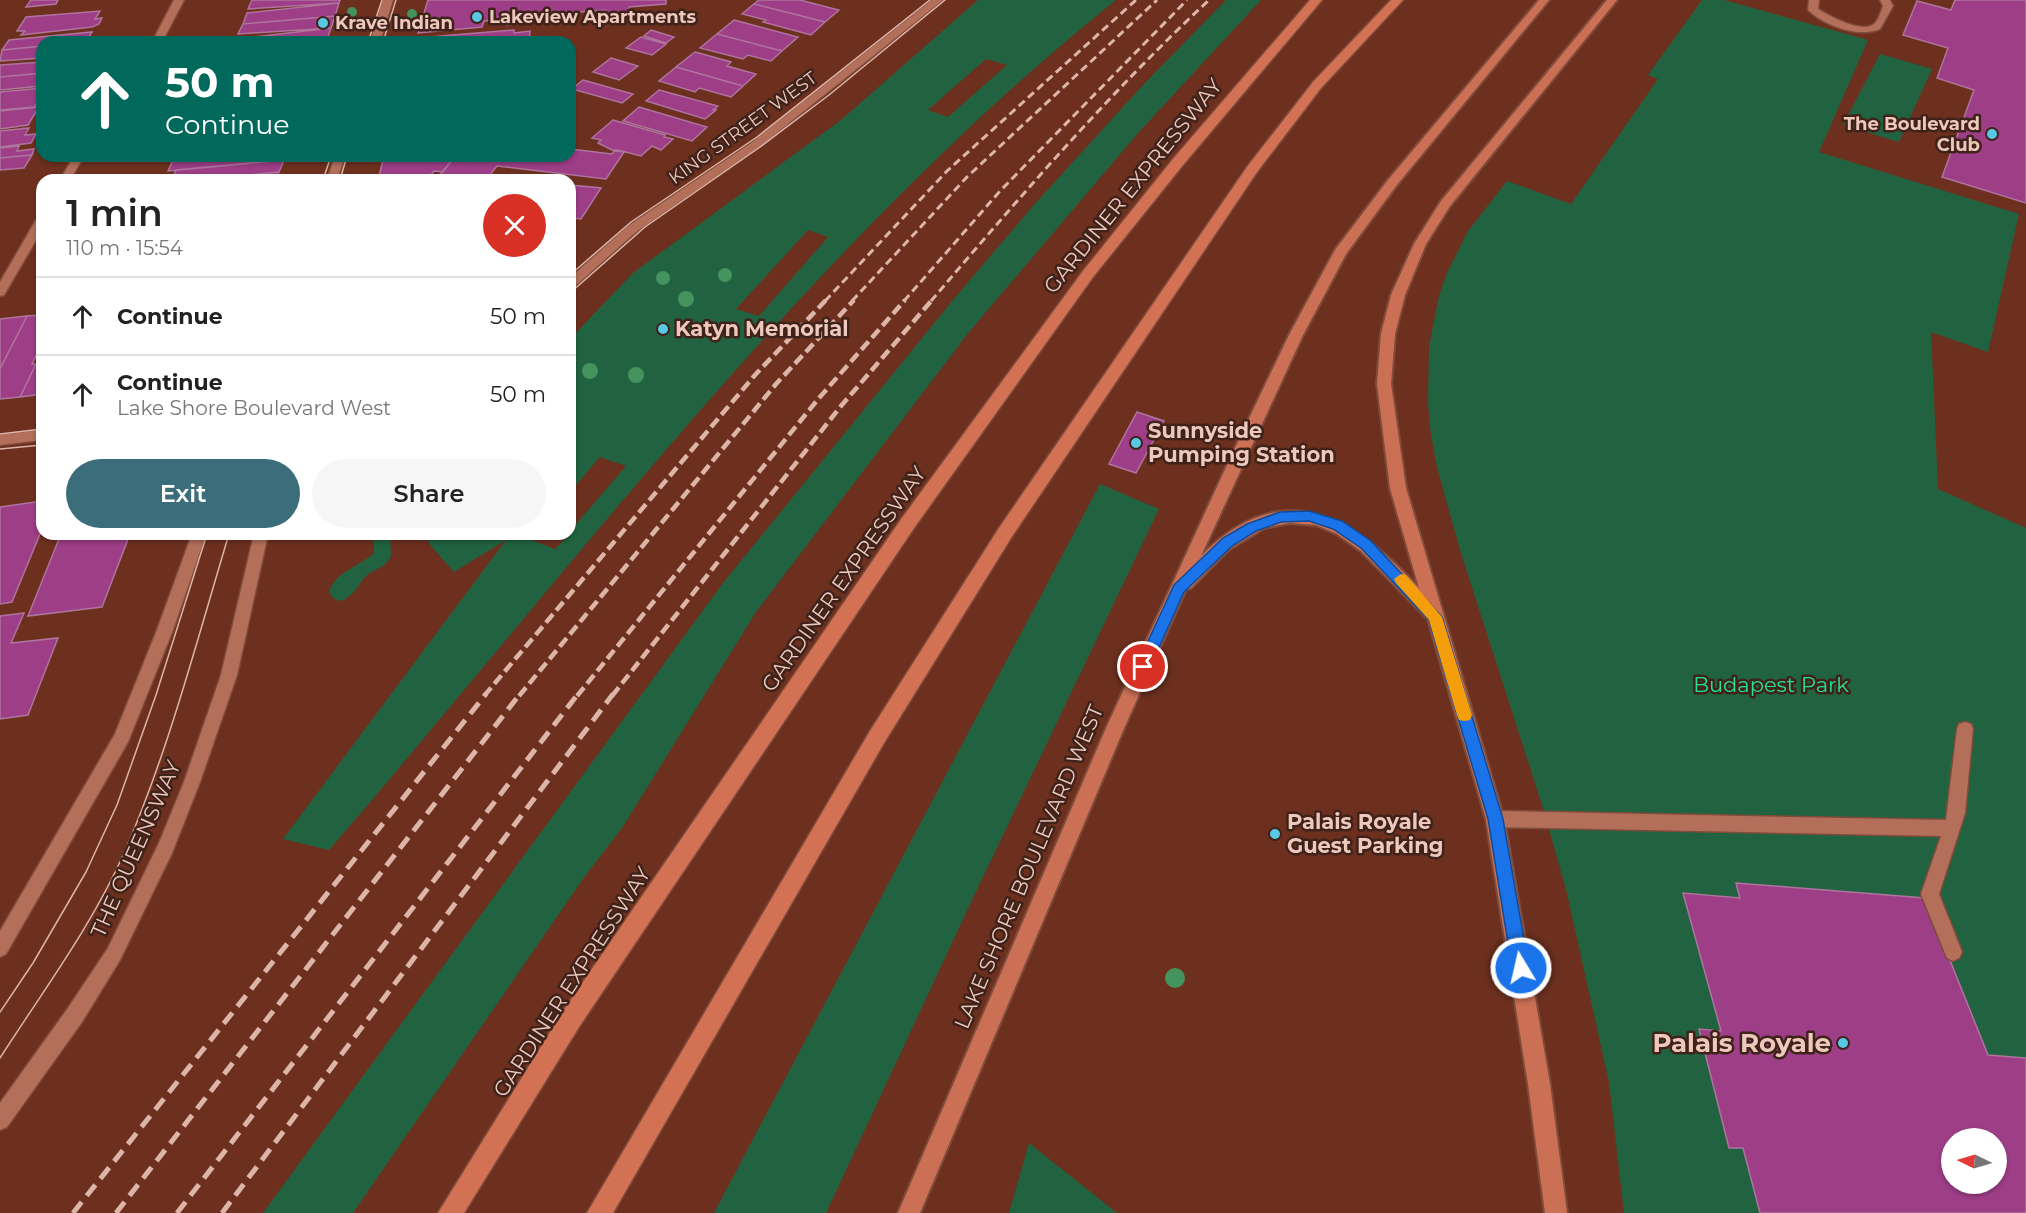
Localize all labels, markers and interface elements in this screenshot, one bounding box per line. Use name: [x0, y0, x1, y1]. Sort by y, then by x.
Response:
place label: Lakeview Apartments: [489, 6, 697, 28]
marker: Lakeview Apartments: [470, 10, 484, 24]
place label: Krave Indian: [335, 12, 453, 34]
marker: Krave Indian: [316, 16, 330, 30]
text: 50 m: [165, 56, 274, 108]
icon: ahead: [66, 60, 144, 138]
street label: KING STREET WEST: [665, 66, 822, 189]
street label: GARDINER EXPRESSWAY: [1038, 73, 1227, 298]
text: Continue: [165, 108, 290, 141]
place label: The Boulevard Club: [1844, 113, 1980, 156]
marker: The Boulevard Club: [1985, 127, 1999, 141]
text: 1 min: [66, 191, 163, 235]
button: close: [483, 194, 546, 257]
text: 110 m · 15:54: [66, 236, 183, 260]
icon: ahead: [66, 300, 99, 333]
text: Continue: [117, 303, 223, 330]
text: 50 m: [490, 303, 546, 330]
place label: Katyn Memorial: [675, 316, 849, 341]
marker: Katyn Memorial: [656, 322, 670, 336]
text: Continue: [117, 369, 223, 396]
icon: ahead: [66, 378, 99, 411]
text: 50 m: [490, 381, 546, 408]
text: Lake Shore Boulevard West: [117, 396, 391, 420]
place label: Sunnyside Pumping Station: [1148, 418, 1335, 467]
marker: Sunnyside Pumping Station: [1129, 436, 1143, 450]
button: Exit: [66, 459, 300, 528]
button: Share: [312, 459, 546, 528]
street label: GARDINER EXPRESSWAY: [756, 461, 931, 696]
pin: [1117, 641, 1168, 692]
icon: arrive: [1126, 650, 1159, 683]
park label: Budapest Park: [1693, 672, 1849, 697]
street label: LAKE SHORE BOULEVARD WEST: [949, 701, 1108, 1032]
street label: THE QUEENSWAY: [85, 756, 186, 941]
place label: Palais Royale Guest Parking: [1287, 809, 1443, 858]
marker: Palais Royale Guest Parking: [1268, 827, 1282, 841]
street label: GARDINER EXPRESSWAY: [488, 862, 656, 1101]
position arrow: [1489, 936, 1553, 1000]
place label: Palais Royale: [1652, 1027, 1831, 1059]
marker: Palais Royale: [1836, 1036, 1850, 1050]
north arrow: [1941, 1128, 2007, 1194]
map controls: [1941, 1128, 2007, 1194]

